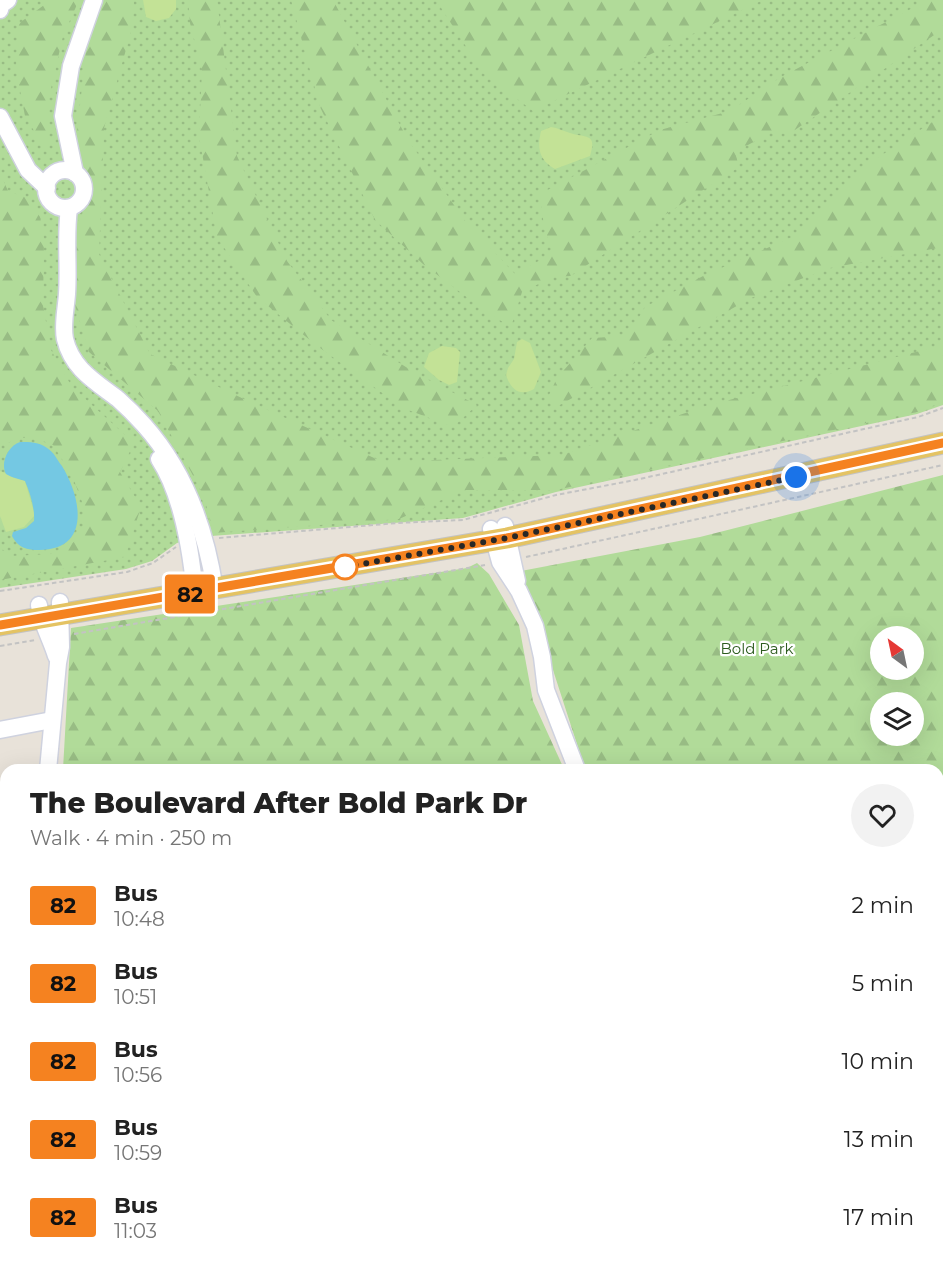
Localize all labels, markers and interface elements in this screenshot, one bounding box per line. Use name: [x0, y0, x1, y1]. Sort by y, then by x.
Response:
your location: [781, 462, 811, 492]
unlabelled marker: [332, 554, 358, 580]
line badge: 82: [163, 574, 217, 614]
text: 82: [177, 582, 203, 607]
north arrow: [870, 626, 924, 680]
map controls: [870, 626, 924, 746]
park label: Bold Park: [720, 639, 794, 658]
button: layers: [870, 692, 924, 746]
button: heart: [851, 784, 914, 847]
text: The Boulevard After Bold Park Dr: [30, 786, 527, 820]
text: Walk · 4 min · 250 m: [30, 826, 232, 850]
text: Bus: [114, 880, 158, 907]
text: 2 min: [852, 892, 914, 919]
text: 82: [50, 893, 76, 918]
text: 10:48: [114, 907, 165, 931]
text: Bus: [114, 958, 158, 985]
text: 5 min: [852, 970, 914, 997]
text: 82: [50, 971, 76, 996]
text: 10:51: [114, 985, 157, 1009]
text: Bus: [114, 1036, 158, 1063]
text: 10 min: [842, 1048, 914, 1075]
text: 82: [50, 1049, 76, 1074]
text: 10:56: [114, 1063, 162, 1087]
text: Bus: [114, 1114, 158, 1141]
text: 13 min: [844, 1126, 914, 1153]
text: 82: [50, 1127, 76, 1152]
text: 10:59: [114, 1141, 162, 1165]
text: Bus: [114, 1192, 158, 1219]
text: 17 min: [843, 1204, 914, 1231]
text: 82: [50, 1205, 76, 1230]
text: 11:03: [114, 1219, 157, 1243]

